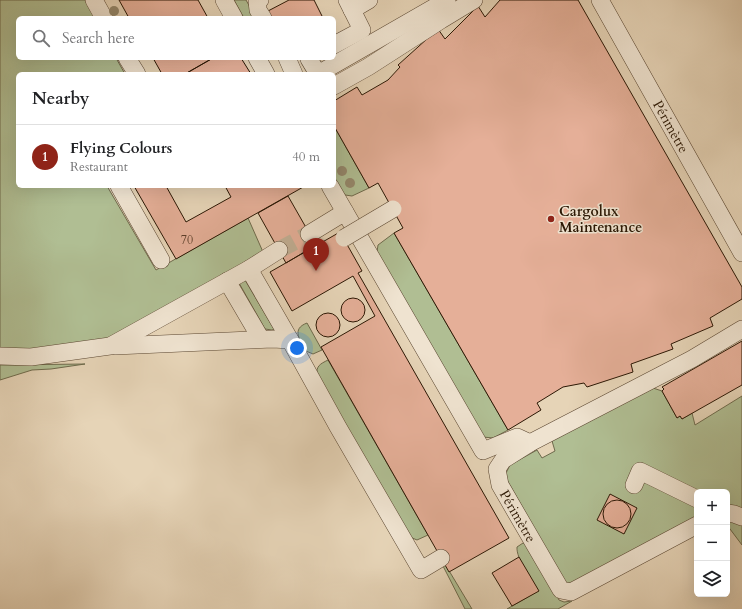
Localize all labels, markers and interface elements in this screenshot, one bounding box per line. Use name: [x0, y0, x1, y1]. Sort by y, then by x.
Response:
search box: [16, 16, 336, 60]
icon: search: [30, 27, 52, 49]
text: Search here: [62, 28, 135, 48]
text: Nearby: [32, 87, 89, 110]
street label: Périmètre: [648, 97, 693, 157]
text: Flying Colours: [70, 138, 172, 158]
text: 1: [42, 148, 48, 166]
text: 40 m: [292, 148, 320, 166]
text: Restaurant: [70, 158, 128, 176]
place label: Cargolux Maintenance: [559, 202, 642, 237]
marker: Cargolux Maintenance: [546, 214, 556, 224]
house number: 70: [181, 232, 193, 248]
pin: 1: [303, 238, 329, 271]
your location: [287, 338, 307, 358]
street label: Périmètre: [495, 486, 540, 546]
map controls: [694, 489, 730, 597]
button: +: [694, 489, 730, 525]
button: −: [694, 525, 730, 561]
button: layers: [694, 561, 730, 597]

